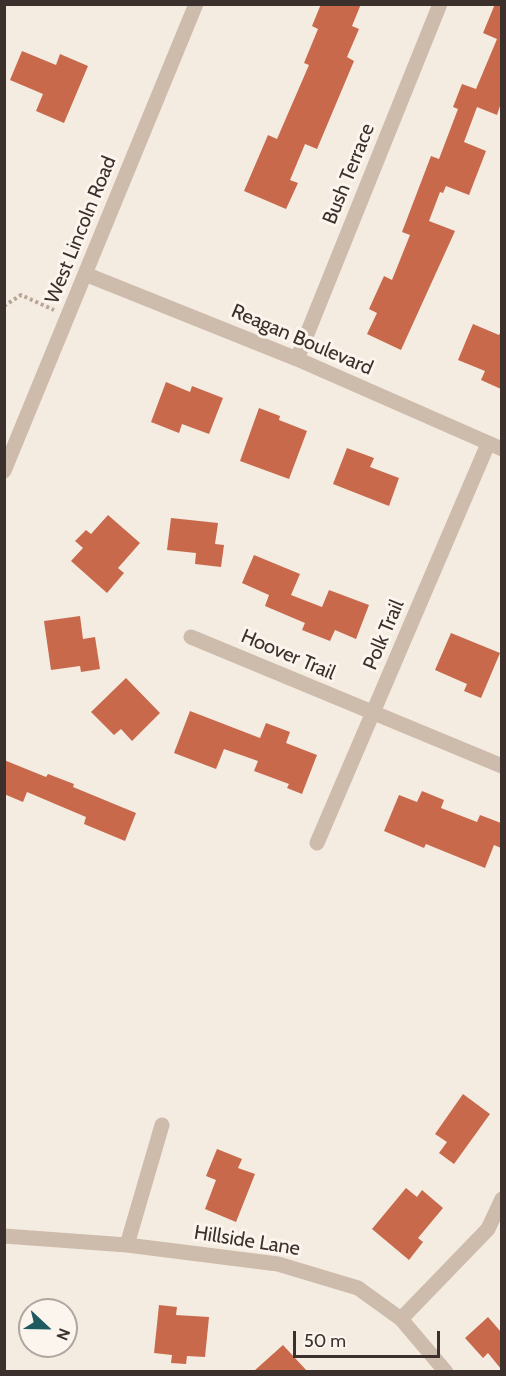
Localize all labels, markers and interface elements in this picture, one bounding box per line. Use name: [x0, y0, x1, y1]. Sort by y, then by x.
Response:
street label: Bush Terrace: [318, 120, 380, 228]
street label: West Lincoln Road: [40, 153, 122, 307]
street label: Reagan Boulevard: [228, 299, 376, 381]
street label: Polk Trail: [358, 596, 410, 674]
street label: Hoover Trail: [237, 624, 339, 686]
street label: Hillside Lane: [192, 1221, 302, 1261]
north arrow: [18, 1298, 78, 1358]
scale bar: [296, 1319, 443, 1357]
text: N: [52, 1325, 74, 1343]
text: 50 m: [304, 1330, 346, 1352]

